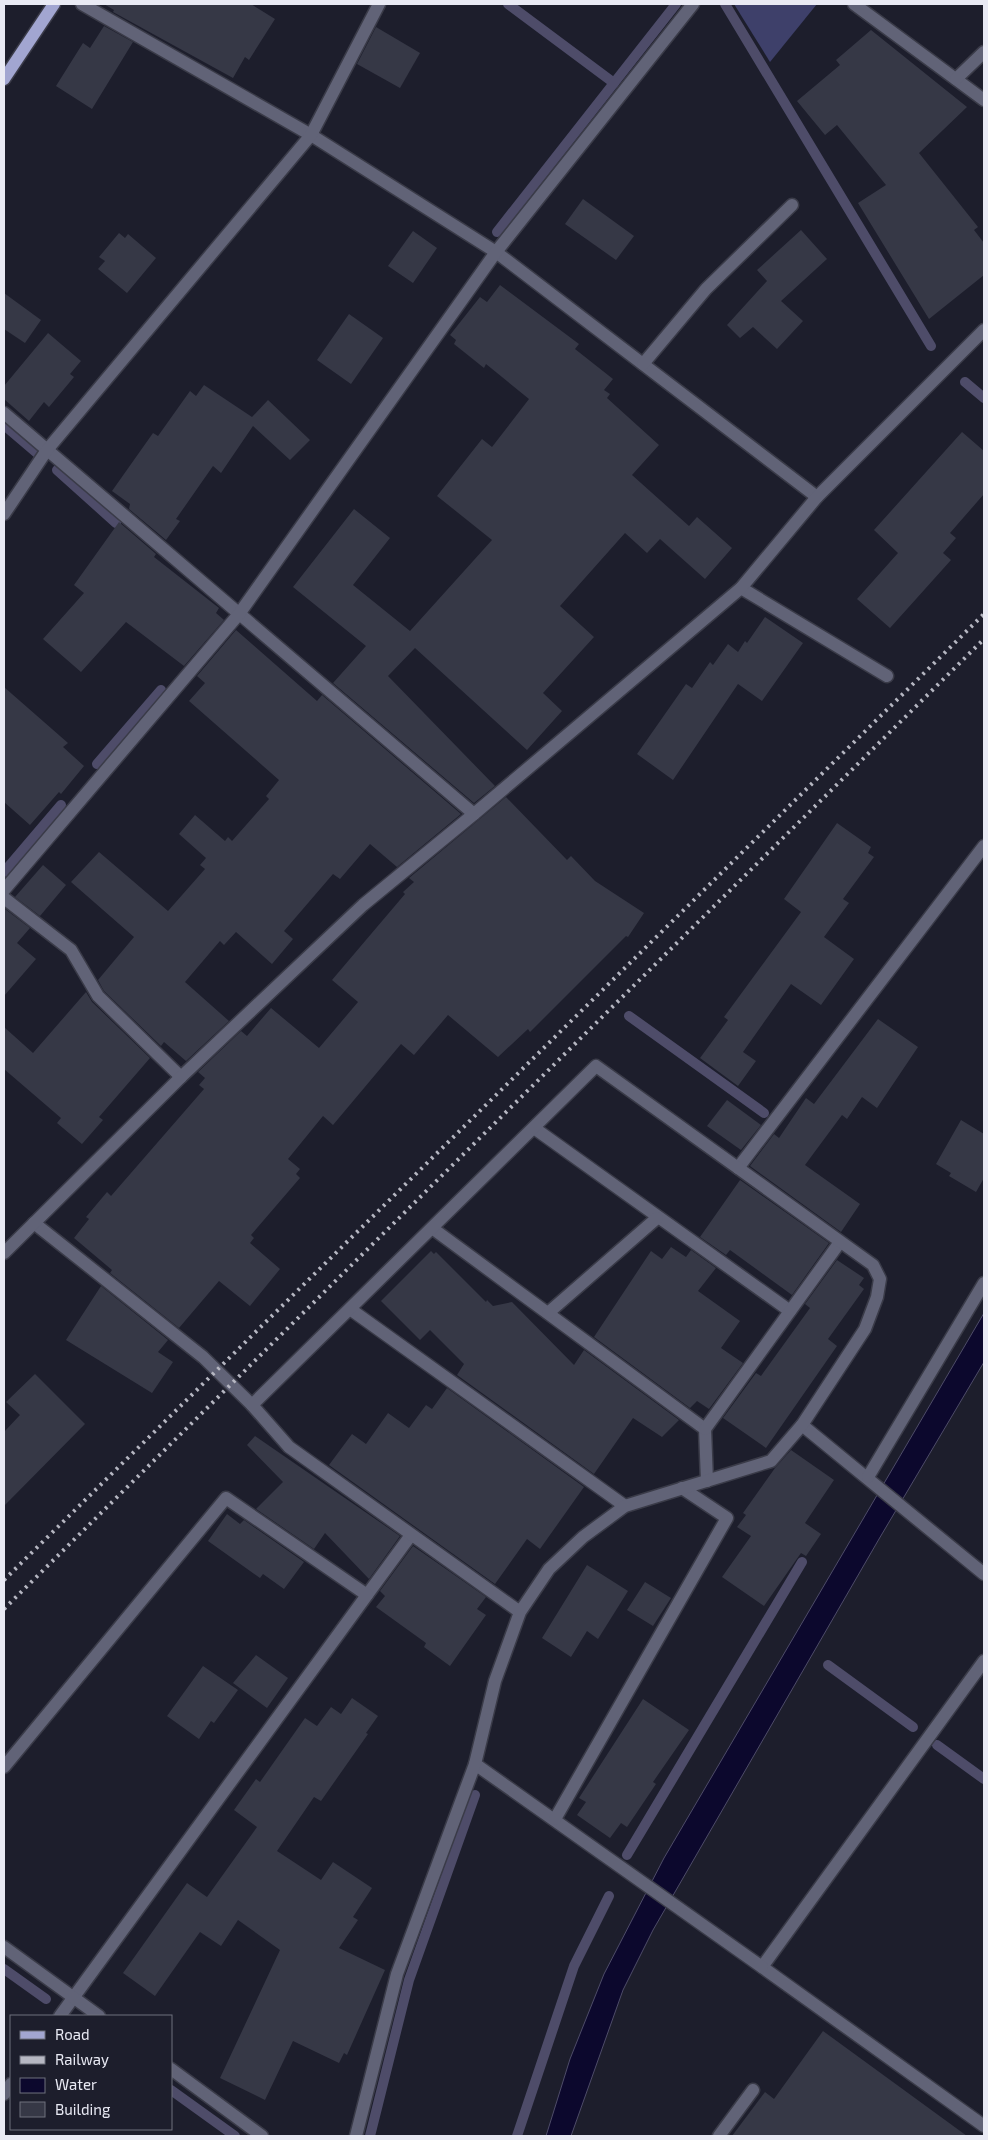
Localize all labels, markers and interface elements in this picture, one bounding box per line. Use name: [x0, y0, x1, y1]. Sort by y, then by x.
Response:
legend: [10, 2015, 172, 2130]
text: Road: [55, 2025, 90, 2043]
text: Railway: [55, 2050, 109, 2068]
text: Water: [55, 2075, 97, 2093]
text: Building: [55, 2100, 111, 2118]

